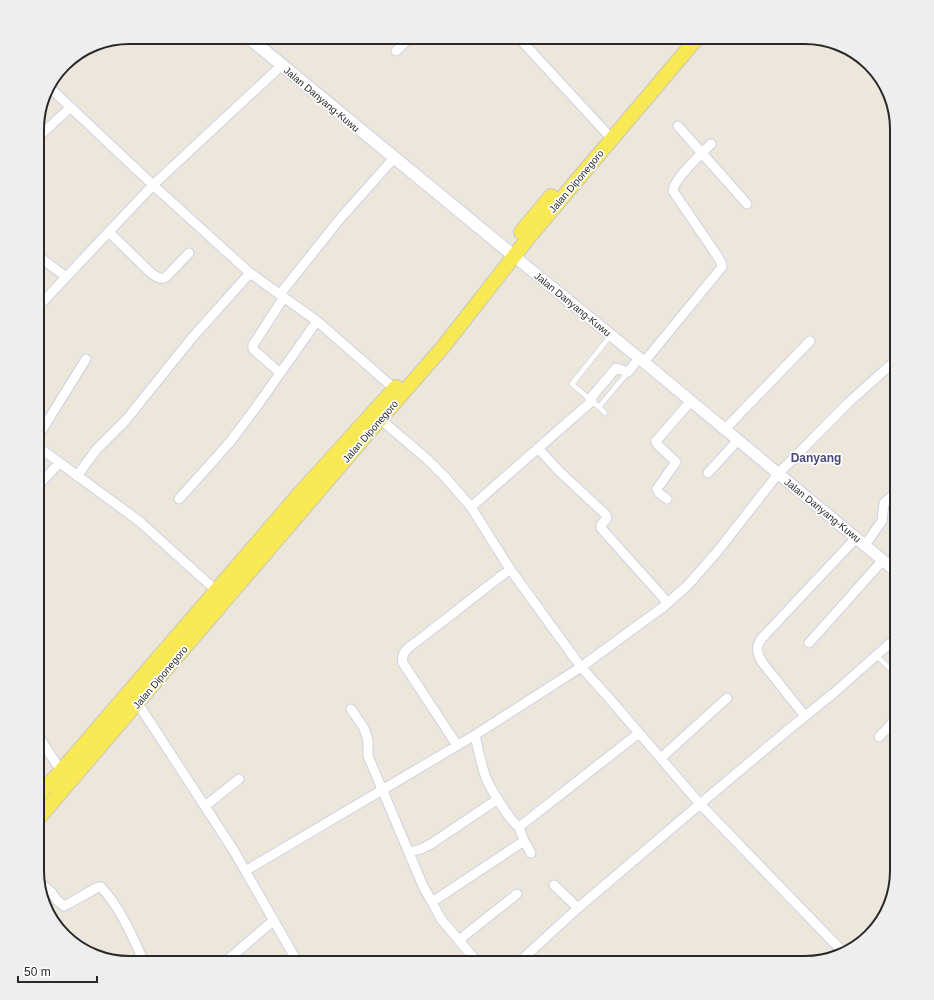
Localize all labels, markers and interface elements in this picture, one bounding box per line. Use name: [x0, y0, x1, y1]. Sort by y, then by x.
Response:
street label: Jalan Danyang-Kuwu: [282, 65, 362, 134]
street label: Jalan Diponegoro: [547, 147, 606, 215]
street label: Jalan Danyang-Kuwu: [532, 270, 613, 339]
street label: Jalan Diponegoro: [341, 398, 401, 465]
district label: Danyang: [791, 451, 841, 465]
street label: Jalan Danyang-Kuwu: [782, 476, 863, 545]
street label: Jalan Diponegoro: [131, 643, 190, 711]
scale bar: [18, 958, 97, 984]
text: 50 m: [24, 965, 51, 979]

